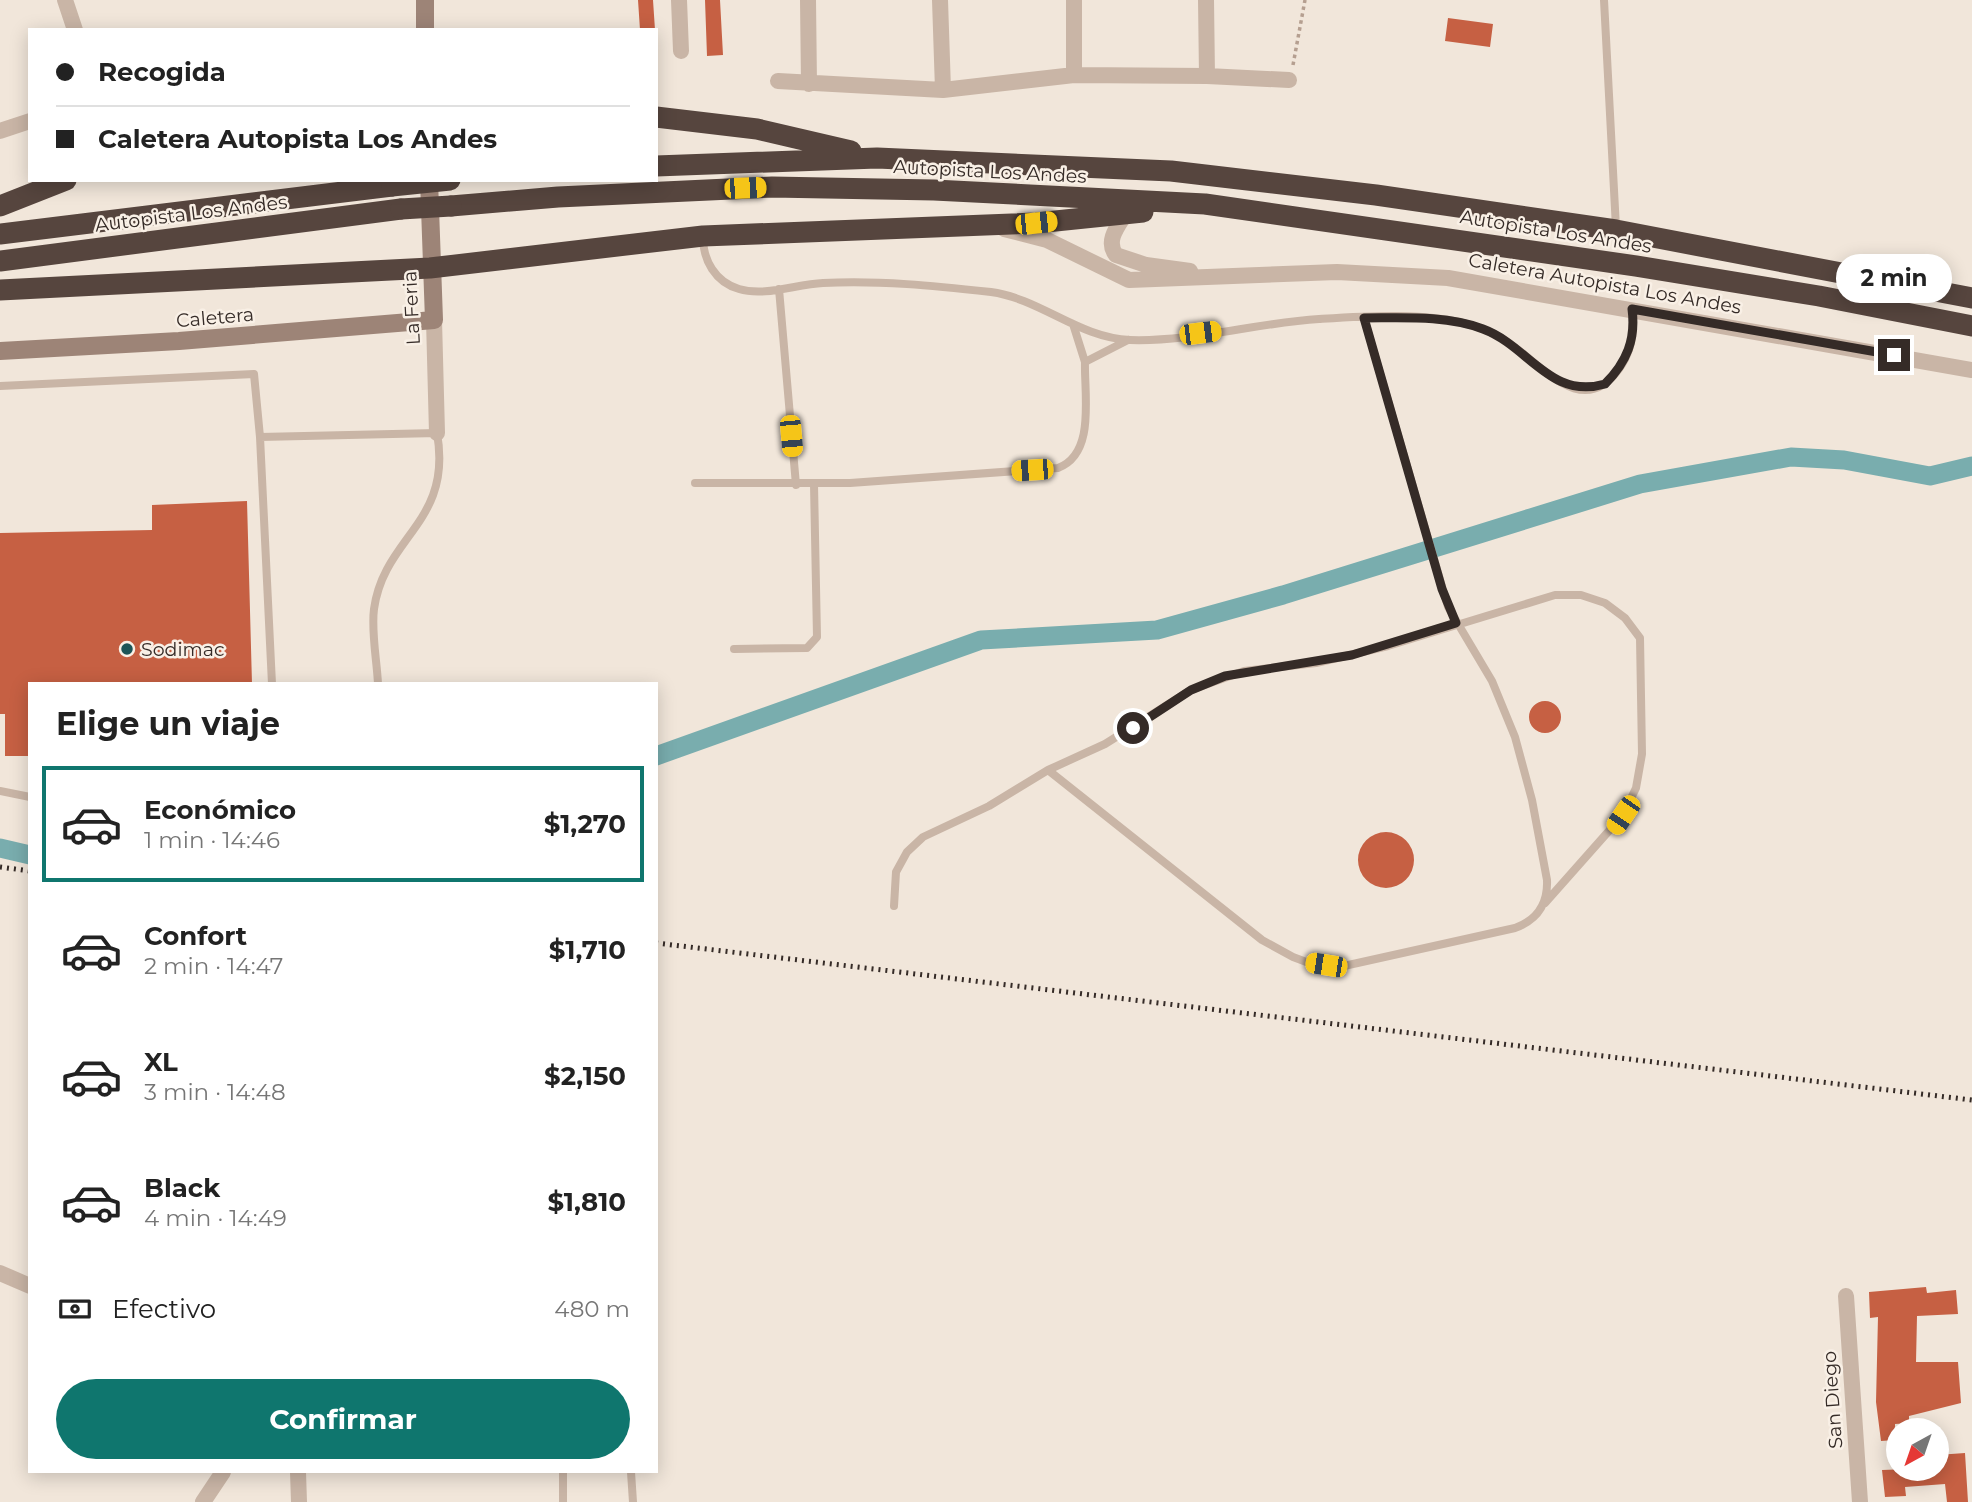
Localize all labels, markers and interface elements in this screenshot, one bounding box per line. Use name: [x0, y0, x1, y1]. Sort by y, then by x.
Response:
text: Recogida: [98, 56, 226, 88]
text: Caletera Autopista Los Andes: [98, 123, 497, 155]
street label: Autopista Los Andes: [893, 155, 1087, 188]
car: [724, 177, 767, 199]
street label: Autopista Los Andes: [94, 190, 289, 237]
street label: Autopista Los Andes: [1459, 205, 1653, 258]
car: [1015, 210, 1058, 236]
street label: Caletera Autopista Los Andes: [1467, 248, 1743, 319]
callout: 2 min: [1836, 254, 1952, 302]
text: 2 min: [1860, 264, 1928, 292]
street label: La Feria: [398, 270, 425, 346]
street label: Caletera: [175, 303, 255, 332]
car: [1178, 320, 1223, 346]
route end: [1878, 339, 1910, 371]
car: [779, 414, 804, 458]
car: [1011, 458, 1054, 482]
place label: Sodimac: [141, 638, 225, 661]
marker: Sodimac: [119, 641, 135, 657]
text: Elige un viaje: [56, 704, 280, 743]
route start: [1117, 712, 1149, 744]
car: [1603, 792, 1644, 838]
icon: car: [60, 793, 123, 856]
text: Económico: [144, 794, 296, 826]
text: $1,270: [544, 808, 626, 840]
text: 1 min · 14:46: [144, 826, 280, 854]
icon: car: [60, 919, 123, 982]
text: Confort: [144, 920, 247, 952]
text: $1,710: [549, 934, 626, 966]
car: [1304, 951, 1349, 979]
text: 2 min · 14:47: [144, 952, 283, 980]
icon: car: [60, 1045, 123, 1108]
text: XL: [144, 1046, 178, 1078]
text: $2,150: [544, 1060, 626, 1092]
text: 3 min · 14:48: [144, 1078, 286, 1106]
icon: car: [60, 1171, 123, 1234]
text: Black: [144, 1172, 220, 1204]
text: $1,810: [547, 1186, 626, 1218]
text: 4 min · 14:49: [144, 1204, 287, 1232]
icon: cash: [56, 1290, 94, 1328]
text: Efectivo: [112, 1293, 216, 1325]
text: 480 m: [554, 1295, 630, 1323]
street label: San Diego: [1818, 1350, 1847, 1450]
button: Confirmar: [56, 1379, 630, 1459]
north arrow: [1886, 1418, 1950, 1480]
map controls: [1886, 1418, 1949, 1481]

